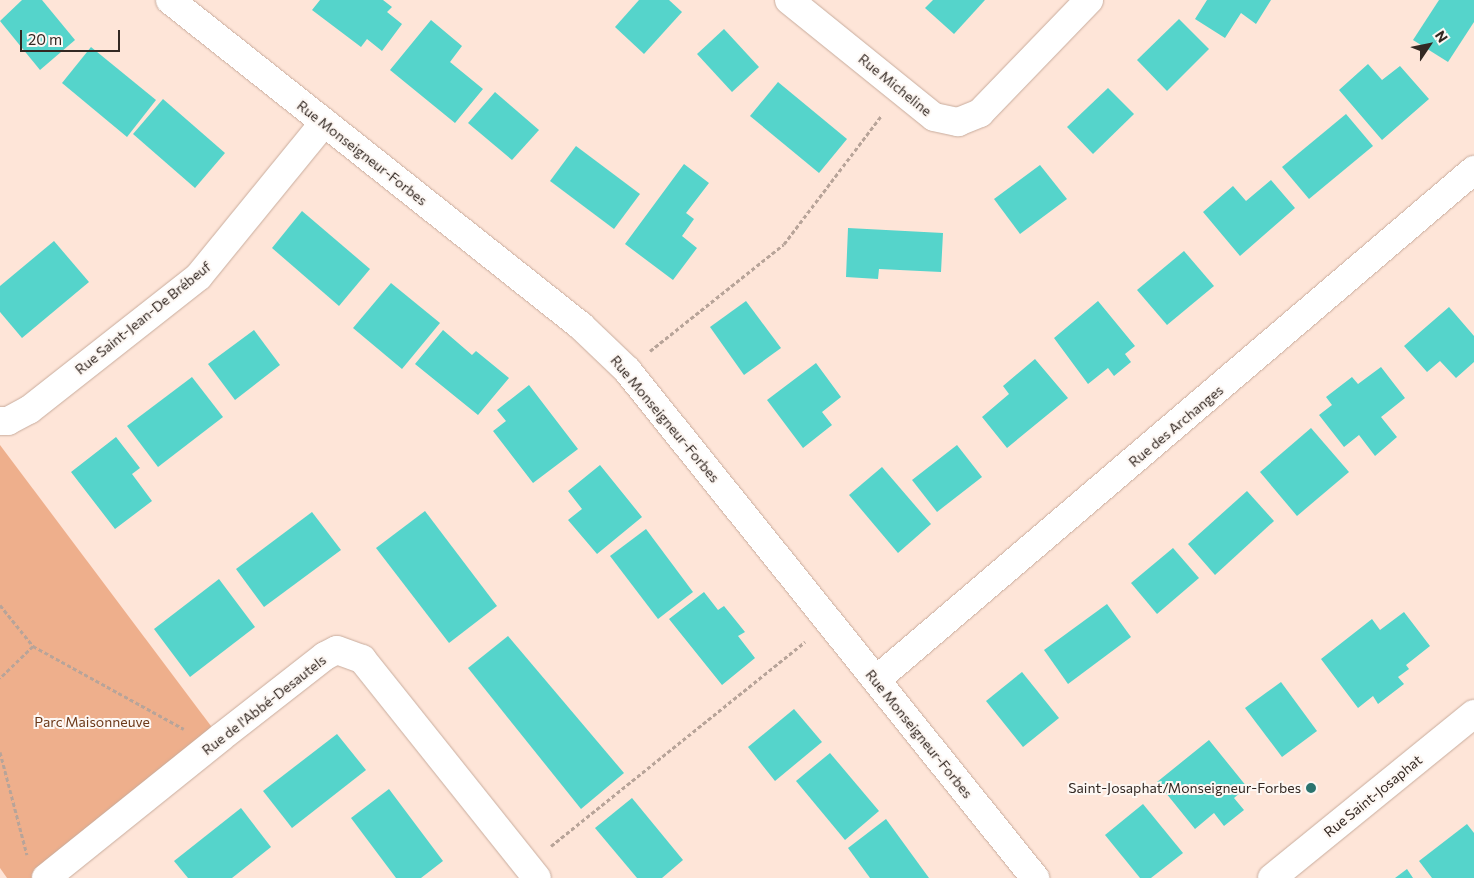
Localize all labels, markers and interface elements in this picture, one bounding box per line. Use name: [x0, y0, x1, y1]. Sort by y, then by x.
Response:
scale bar: [22, 20, 122, 52]
north arrow: [1404, 20, 1454, 70]
text: N: [1432, 27, 1452, 45]
text: 20 m: [28, 30, 62, 48]
street label: Rue Micheline: [855, 50, 935, 120]
street label: Rue Monseigneur-Forbes: [294, 97, 430, 209]
street label: Rue Saint-Jean-De Brébeuf: [72, 258, 214, 378]
street label: Rue Monseigneur-Forbes: [607, 352, 723, 486]
street label: Rue des Archanges: [1125, 382, 1227, 470]
street label: Rue de l'Abbé-Desautels: [199, 651, 329, 759]
street label: Rue Monseigneur-Forbes: [862, 666, 976, 802]
park label: Parc Maisonneuve: [34, 714, 150, 730]
street label: Rue Saint-Josaphat: [1321, 751, 1425, 841]
place label: Saint-Josaphat/Monseigneur-Forbes: [1068, 780, 1301, 796]
marker: Saint-Josaphat/Monseigneur-Forbes: [1305, 782, 1317, 794]

